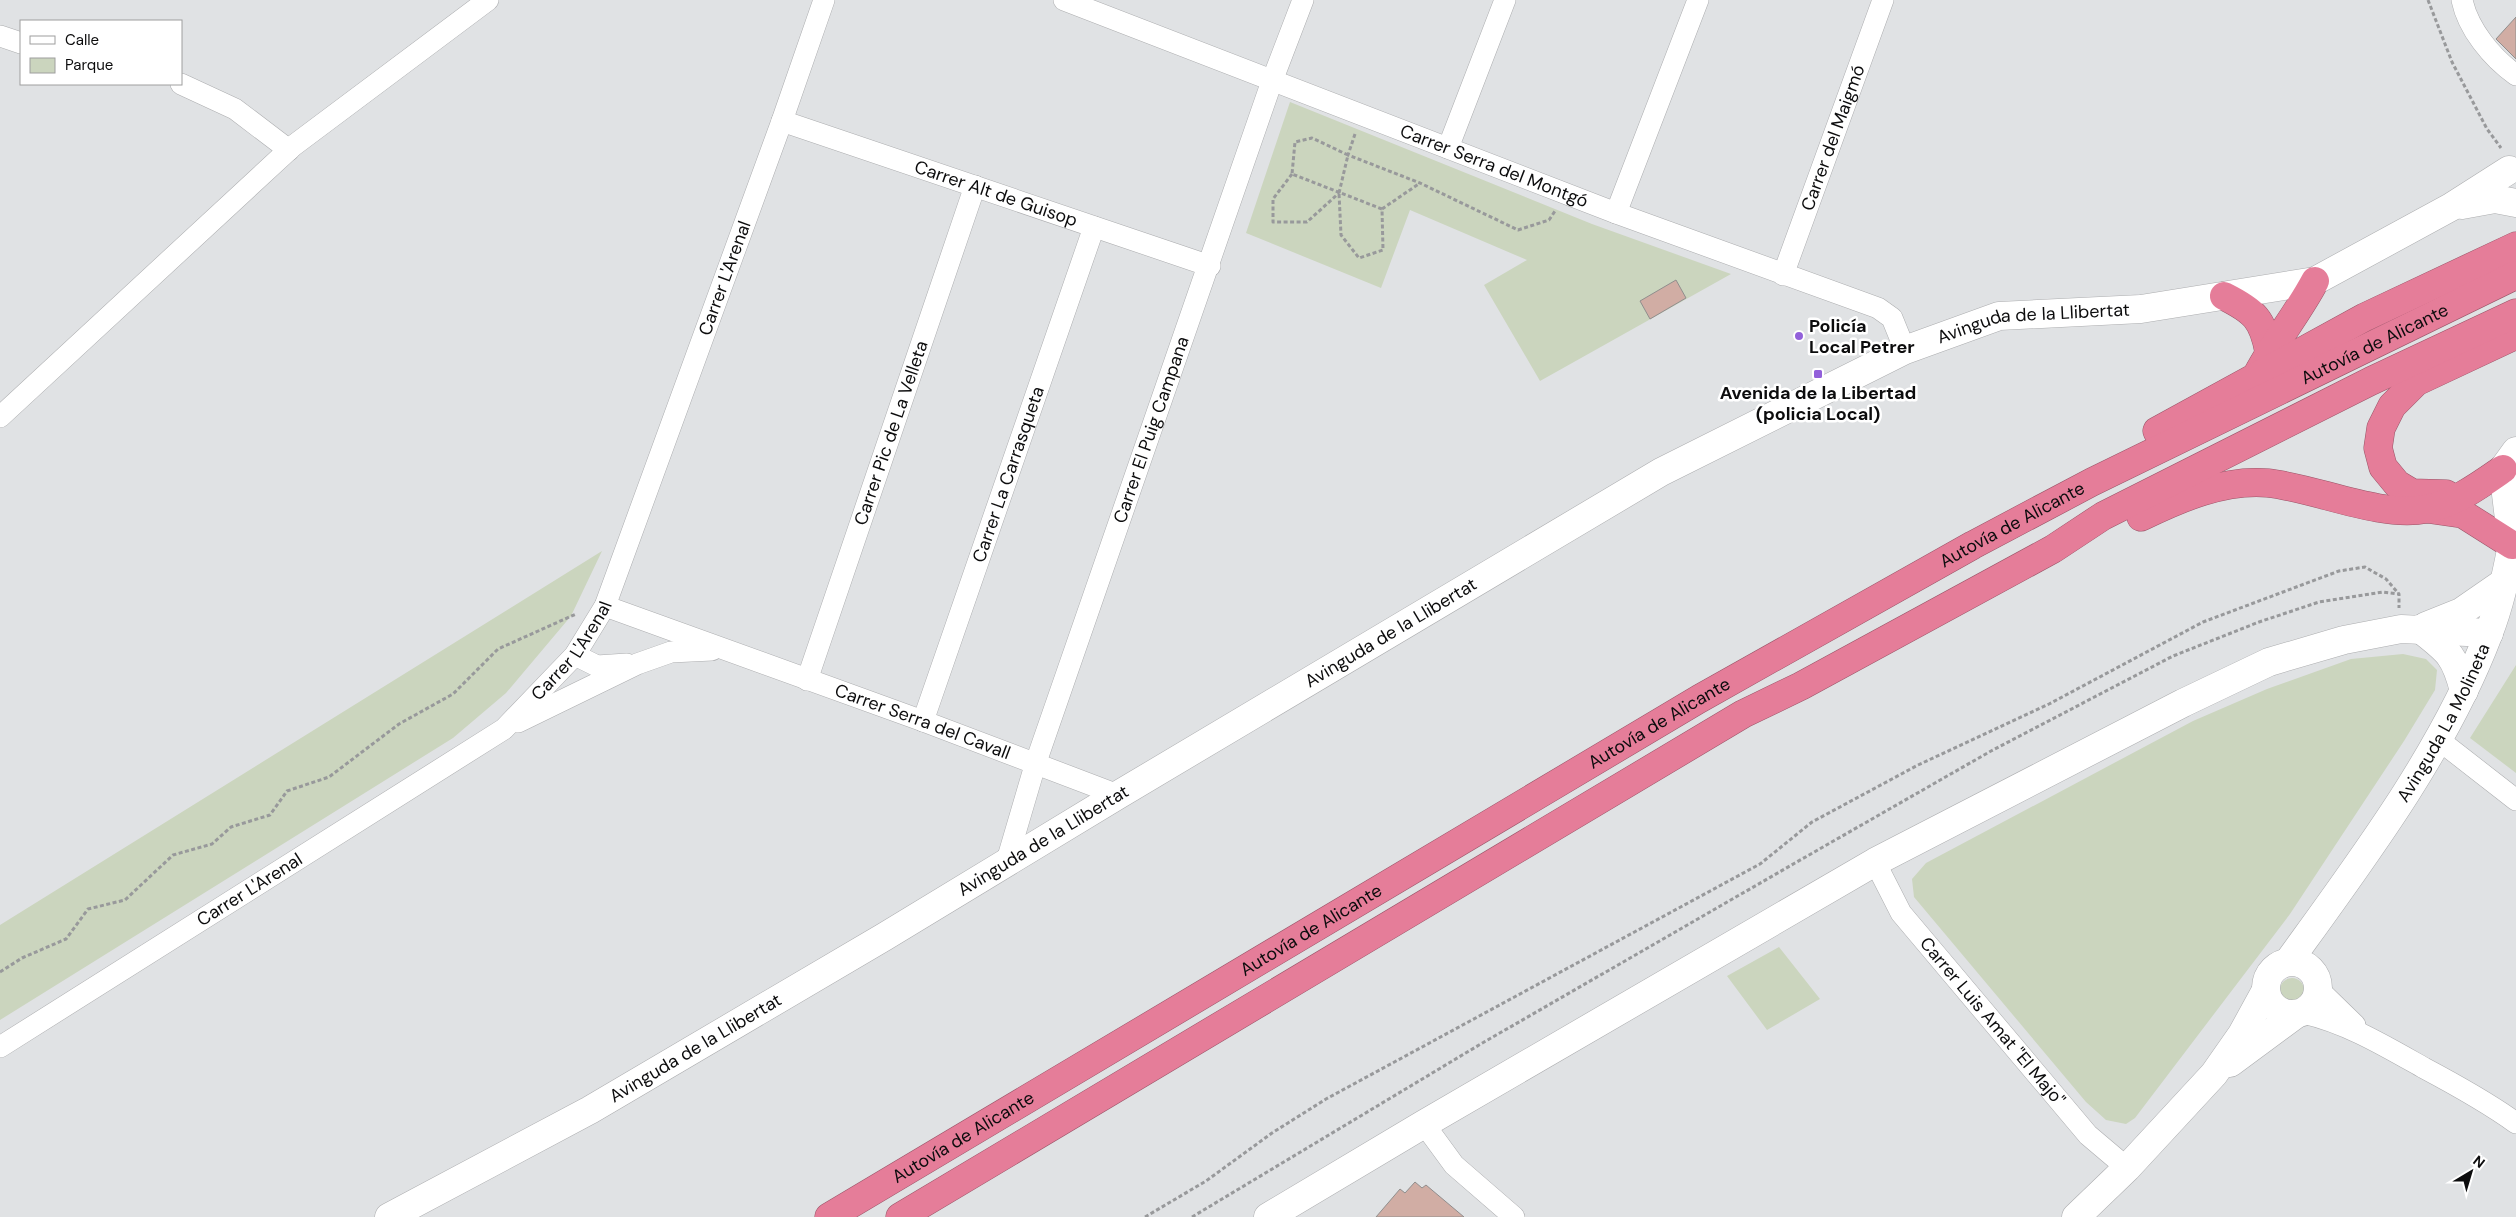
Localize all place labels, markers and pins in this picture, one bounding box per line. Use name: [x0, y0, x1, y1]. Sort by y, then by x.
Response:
place label: Policía Local Petrer: [1809, 314, 1915, 359]
marker: Policía Local Petrer: [1793, 330, 1805, 342]
marker: Avenida de la Libertad (policia Local): [1812, 368, 1824, 380]
place label: Avenida de la Libertad (policia Local): [1720, 381, 1916, 426]

